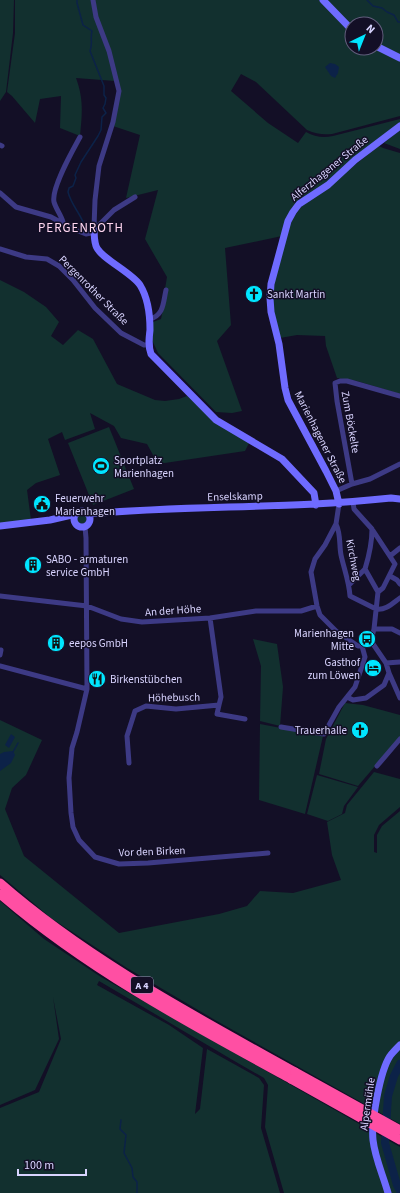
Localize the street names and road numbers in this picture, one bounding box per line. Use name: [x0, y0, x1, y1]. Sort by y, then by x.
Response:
street label: Alferzhagener Straße: [287, 132, 372, 204]
street label: Pergenrother Straße: [56, 252, 132, 329]
street label: Marienhagener Straße: [291, 389, 351, 486]
street label: Zum Böckelte: [338, 390, 363, 455]
street label: Enselskamp: [207, 489, 263, 504]
street label: Kirchweg: [342, 538, 365, 583]
street label: An der Höhe: [144, 601, 202, 620]
street label: Höhebusch: [148, 690, 200, 705]
street label: Vor den Birken: [118, 843, 186, 860]
road number: A 4: [131, 977, 153, 993]
street label: Alpermühle: [356, 1076, 379, 1132]

